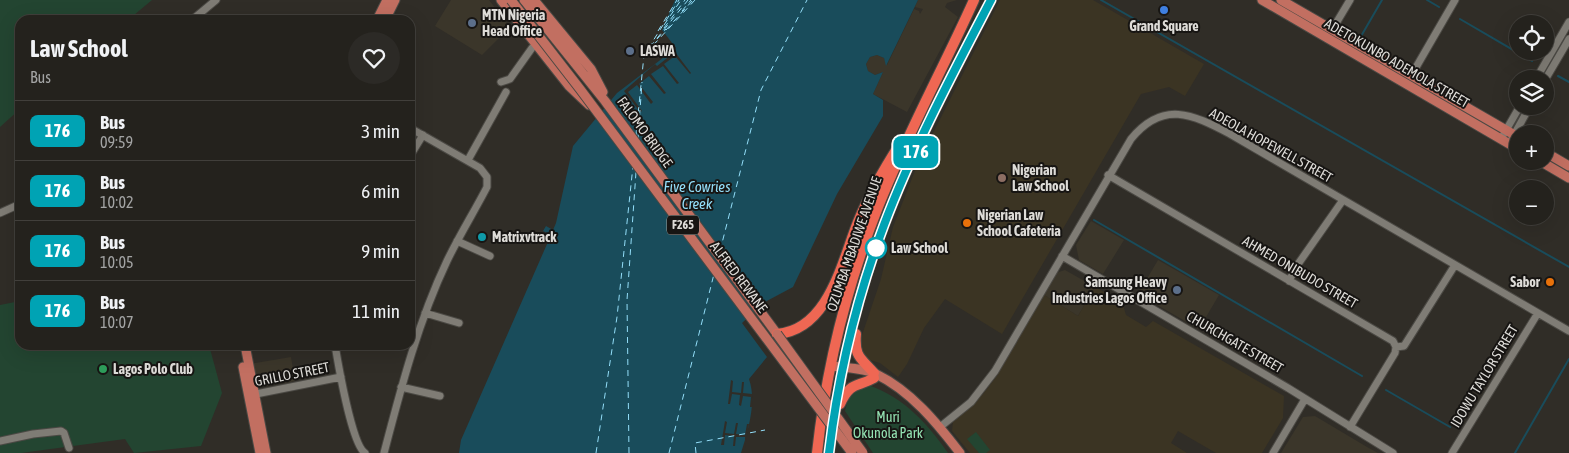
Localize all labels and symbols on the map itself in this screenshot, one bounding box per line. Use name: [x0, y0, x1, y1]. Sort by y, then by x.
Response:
marker: Grand Square: [1158, 4, 1170, 16]
place label: MTN Nigeria Head Office: [482, 7, 546, 39]
street label: ADETOKUNBO ADEMOLA STREET: [1322, 15, 1472, 111]
marker: MTN Nigeria Head Office: [466, 17, 478, 29]
place label: Grand Square: [1129, 18, 1199, 34]
place label: LASWA: [640, 43, 675, 59]
marker: LASWA: [624, 45, 636, 57]
street label: FALOMO BRIDGE: [614, 94, 676, 170]
street label: ADEOLA HOPEWELL STREET: [1207, 105, 1335, 185]
line badge: 176: [887, 136, 945, 168]
place label: Nigerian Law School: [1012, 162, 1069, 194]
marker: Nigerian Law School: [996, 172, 1008, 184]
street label: OZUMBA MBADIWE AVENUE: [823, 174, 885, 313]
water label: Five Cowries Creek: [664, 178, 730, 212]
place label: Nigerian Law School Cafeteria: [977, 207, 1061, 239]
road number: F265: [667, 216, 699, 234]
marker: Nigerian Law School Cafeteria: [961, 217, 973, 229]
place label: Matrixvtrack: [492, 229, 557, 245]
marker: Matrixvtrack: [476, 231, 488, 243]
street label: AHMED ONIBUDO STREET: [1240, 233, 1360, 311]
marker: Law School: [865, 237, 887, 259]
street label: ALFRED REWANE: [707, 238, 771, 316]
place label: Law School: [891, 240, 948, 256]
place label: Samsung Heavy Industries Lagos Office: [1052, 274, 1167, 306]
place label: Sabor: [1510, 274, 1541, 290]
marker: Sabor: [1544, 276, 1556, 288]
marker: Samsung Heavy Industries Lagos Office: [1171, 284, 1183, 296]
street label: CHURCHGATE STREET: [1184, 308, 1286, 376]
street label: IDOWU TAYLOR STREET: [1447, 322, 1521, 430]
street label: GRILLO STREET: [253, 359, 331, 389]
place label: Lagos Polo Club: [113, 361, 193, 377]
marker: Lagos Polo Club: [97, 363, 109, 375]
park label: Muri Okunola Park: [853, 409, 923, 441]

